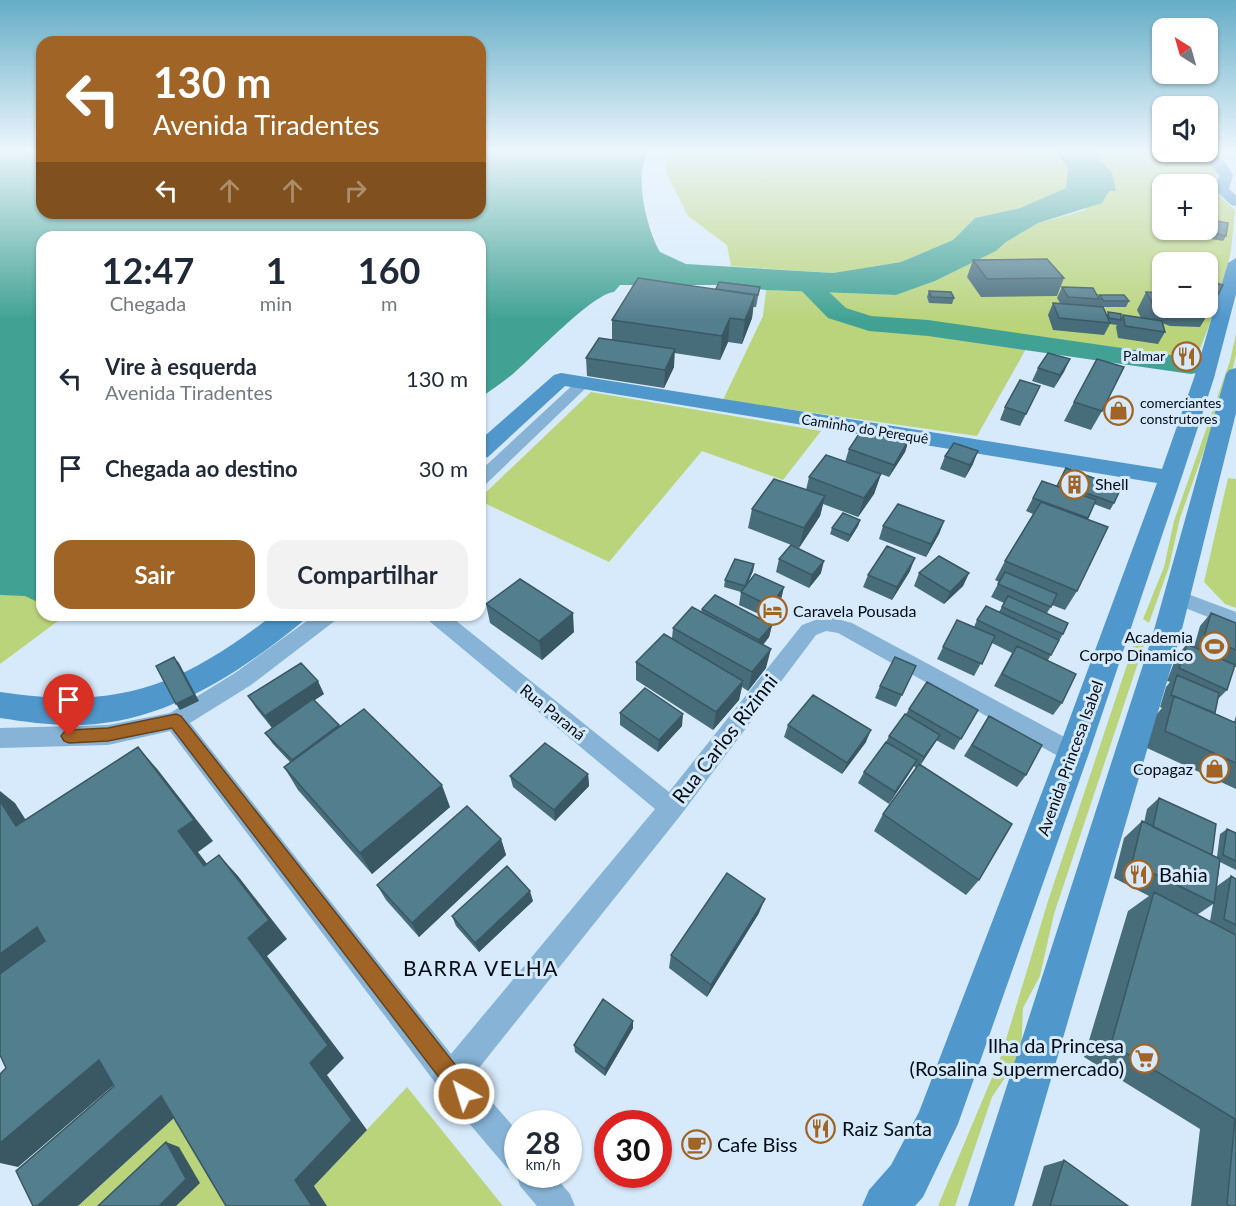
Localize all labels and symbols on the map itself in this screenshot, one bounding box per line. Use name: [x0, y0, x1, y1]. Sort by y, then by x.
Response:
north arrow: [1152, 18, 1218, 84]
restaurant icon: Palmar: [1170, 340, 1202, 372]
place label: Palmar: [1123, 347, 1165, 364]
place label: comerciantes construtores: [1140, 394, 1221, 427]
shop icon: comerciantes construtores: [1103, 395, 1135, 427]
street label: Caminho do Perequê: [800, 410, 930, 447]
building icon: Shell: [1058, 468, 1090, 500]
place label: Shell: [1095, 474, 1128, 493]
hotel icon: Caravela Pousada: [756, 595, 788, 627]
place label: Caravela Pousada: [793, 601, 916, 620]
place label: Academia Corpo Dinamico: [1079, 627, 1193, 664]
sports icon: Academia Corpo Dinamico: [1198, 630, 1230, 662]
street label: Rua Carlos Rizinni: [666, 669, 782, 808]
pin: [43, 674, 94, 736]
street label: Avenida Princesa Isabel: [1033, 678, 1106, 838]
street label: Rua Paraná: [517, 680, 590, 744]
shop icon: Copagaz: [1198, 753, 1230, 785]
place label: Copagaz: [1133, 759, 1193, 778]
restaurant icon: Bahia: [1122, 859, 1154, 891]
place label: Bahia: [1159, 862, 1208, 886]
district label: BARRA VELHA: [403, 955, 559, 980]
place label: Ilha da Princesa (Rosalina Supermercado): [910, 1033, 1124, 1080]
supermarket icon: Ilha da Princesa (Rosalina Supermercado): [1129, 1042, 1161, 1074]
position arrow: [432, 1062, 496, 1126]
speed limit sign: 30: [594, 1110, 672, 1188]
restaurant icon: Raiz Santa: [805, 1113, 837, 1145]
place label: Raiz Santa: [842, 1116, 932, 1140]
cafe icon: Cafe Biss: [680, 1129, 712, 1161]
place label: Cafe Biss: [717, 1132, 797, 1156]

